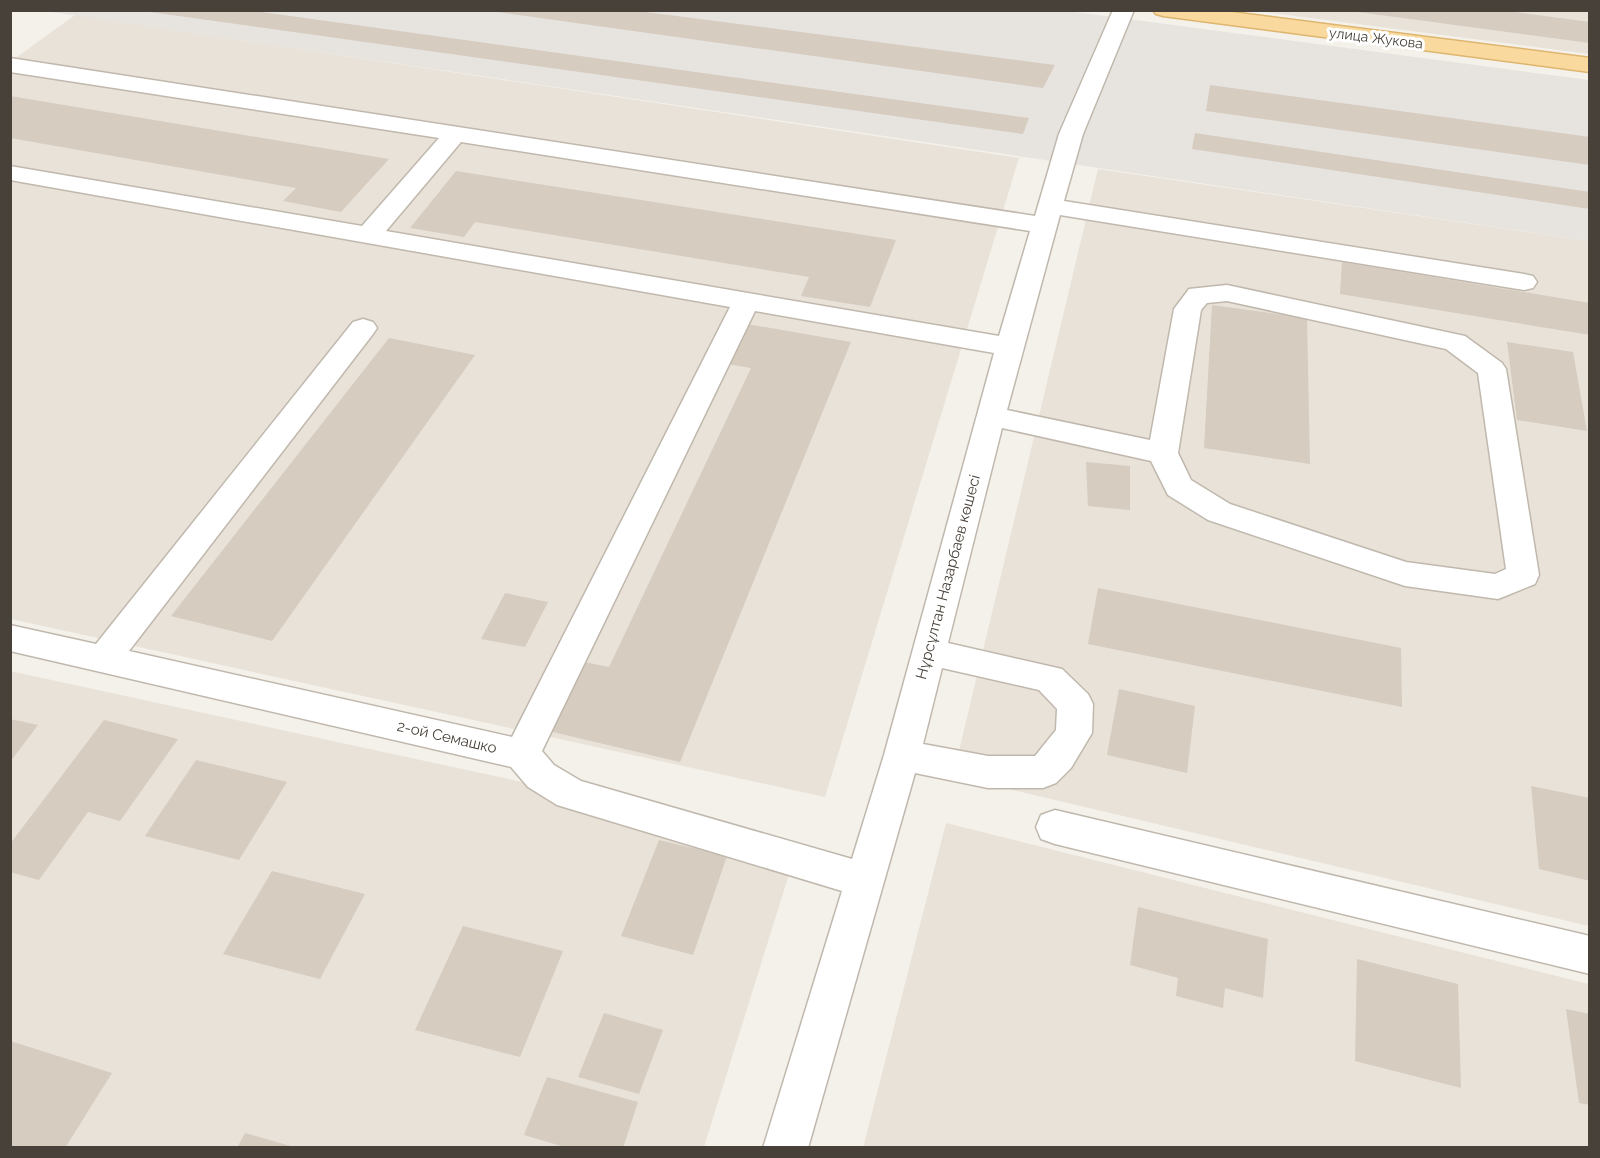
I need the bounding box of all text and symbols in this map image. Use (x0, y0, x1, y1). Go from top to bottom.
street label: улица Жукова (1328, 24, 1424, 52)
street label: Нұрсұлтан Назарбаев көшесі (912, 473, 984, 681)
street label: 2-ой Семашко (395, 717, 499, 757)

